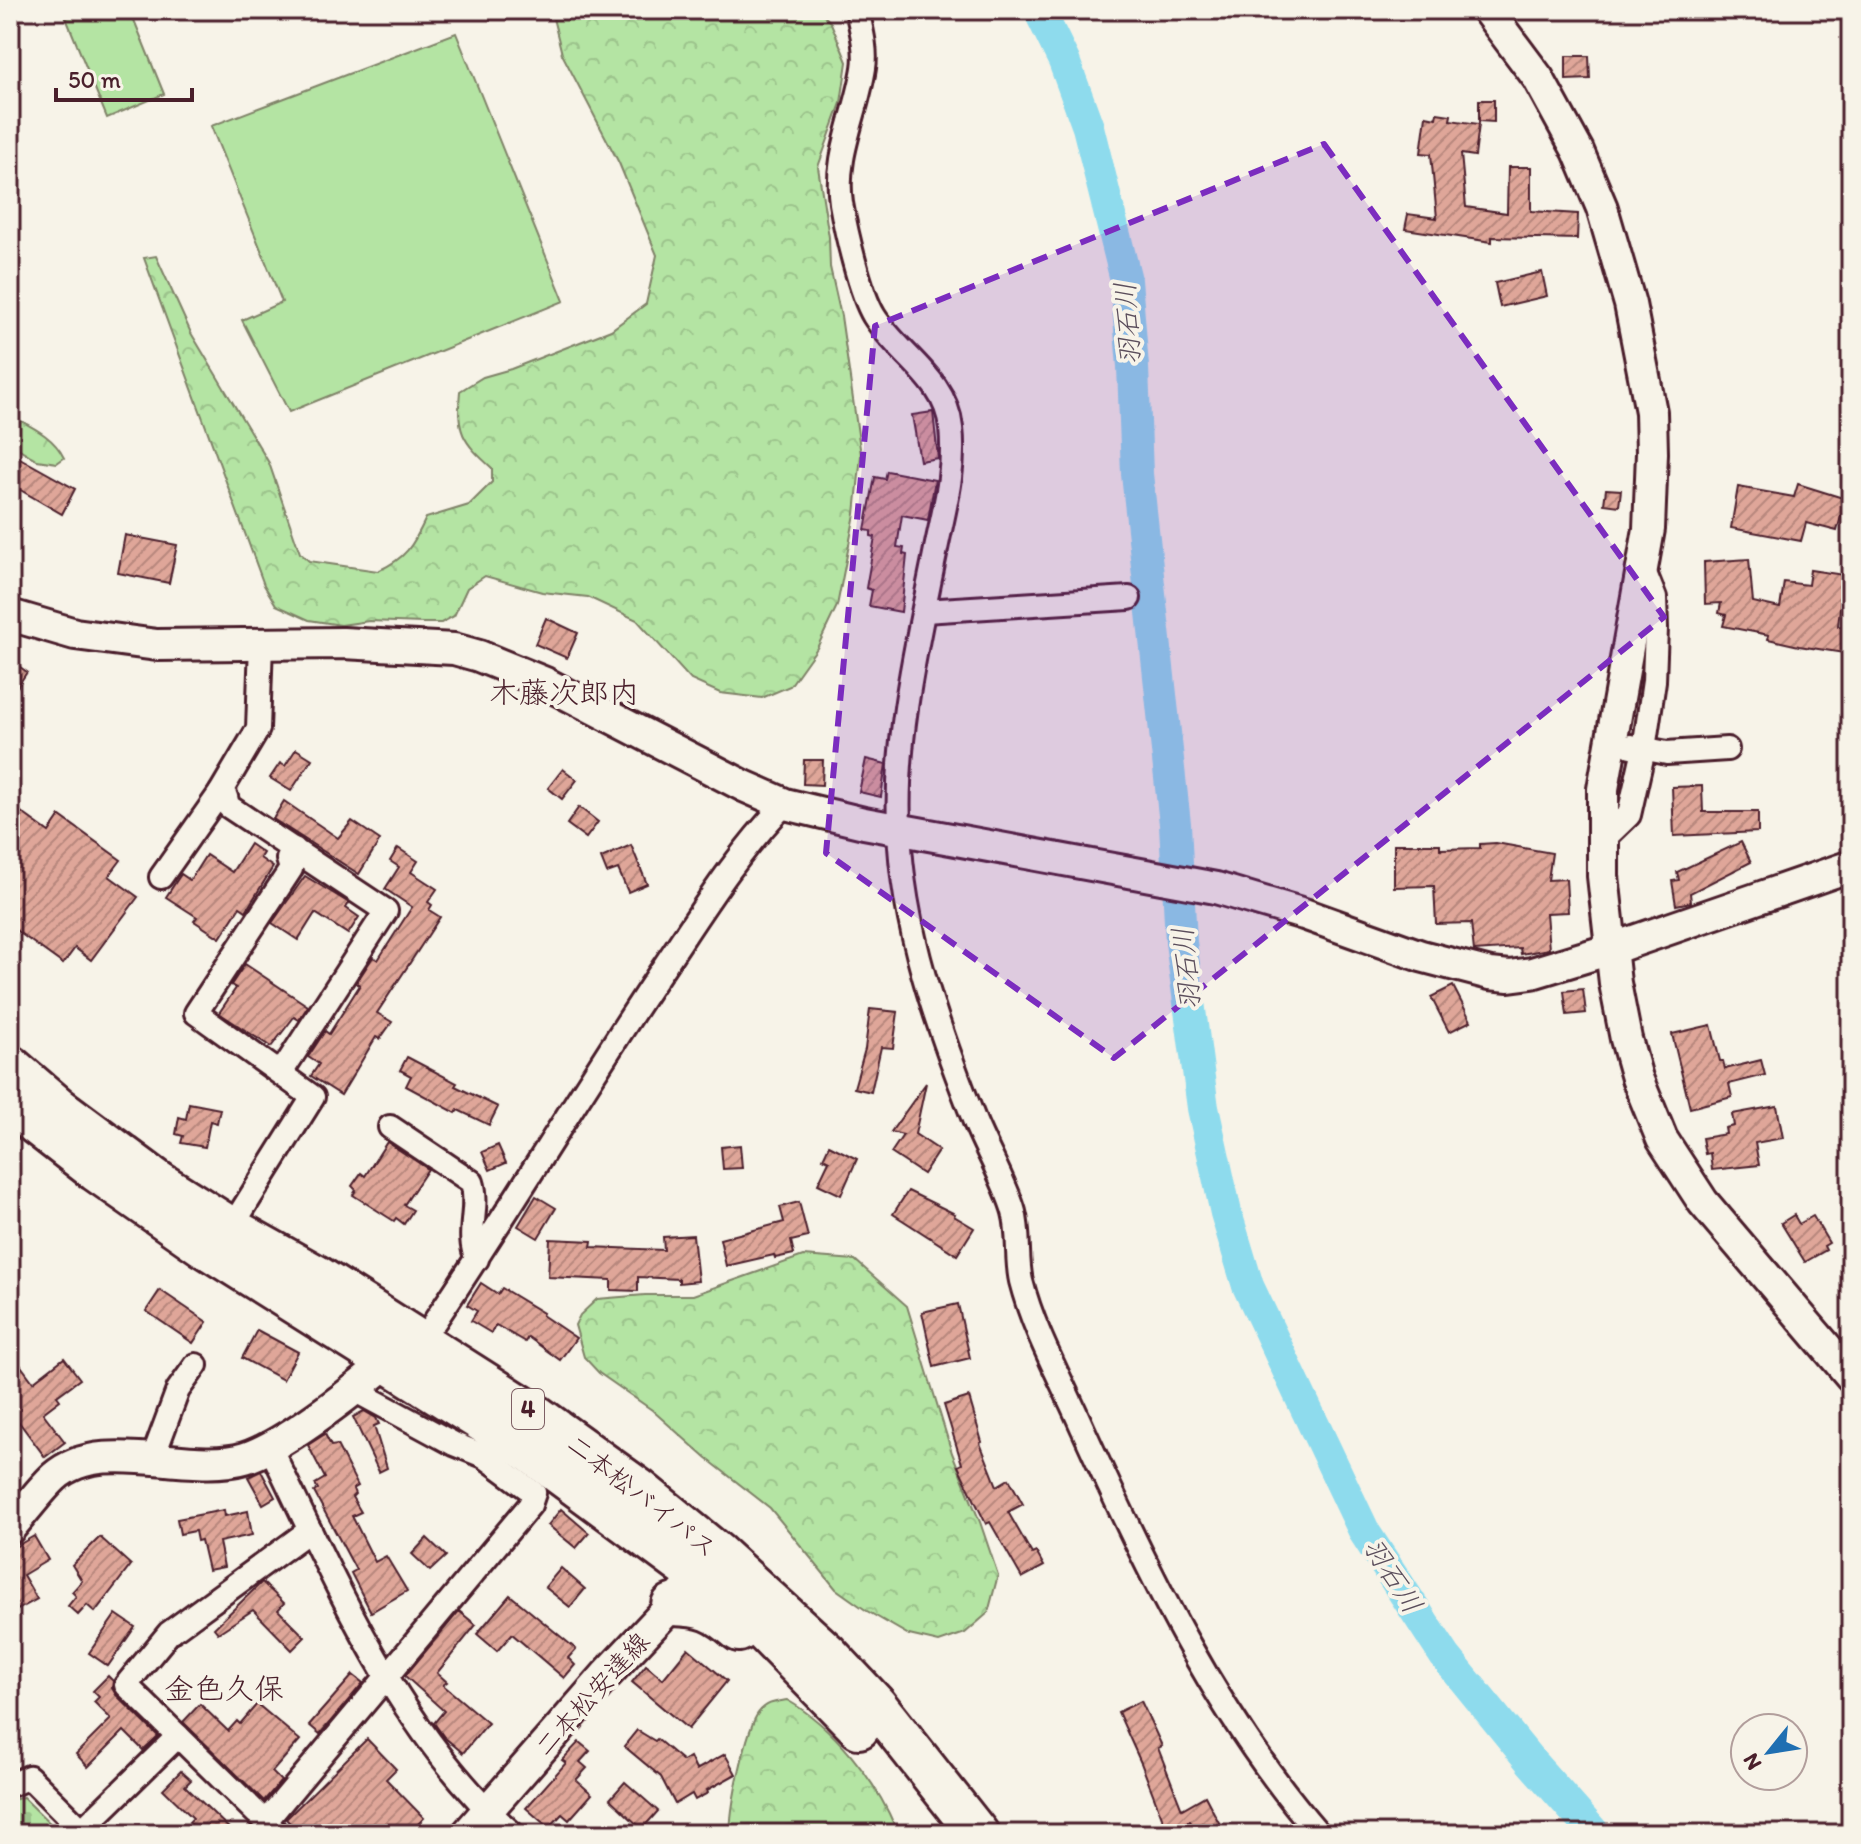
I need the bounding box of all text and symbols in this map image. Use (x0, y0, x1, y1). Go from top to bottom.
scale bar (56, 52, 192, 102)
text: 50 m (68, 65, 121, 94)
water label: 羽石川 (1107, 281, 1147, 367)
district label: 木藤次郎内 (489, 674, 639, 711)
water label: 羽石川 (1165, 925, 1207, 1013)
road number: 4 (512, 1389, 544, 1429)
street label: 二本松バイパス (561, 1428, 723, 1564)
water label: 羽石川 (1356, 1531, 1430, 1619)
street label: 二本松安達線 (528, 1625, 656, 1763)
district label: 金色久保 (164, 1670, 284, 1707)
north arrow (1729, 1712, 1809, 1792)
text: N (1737, 1749, 1768, 1775)

